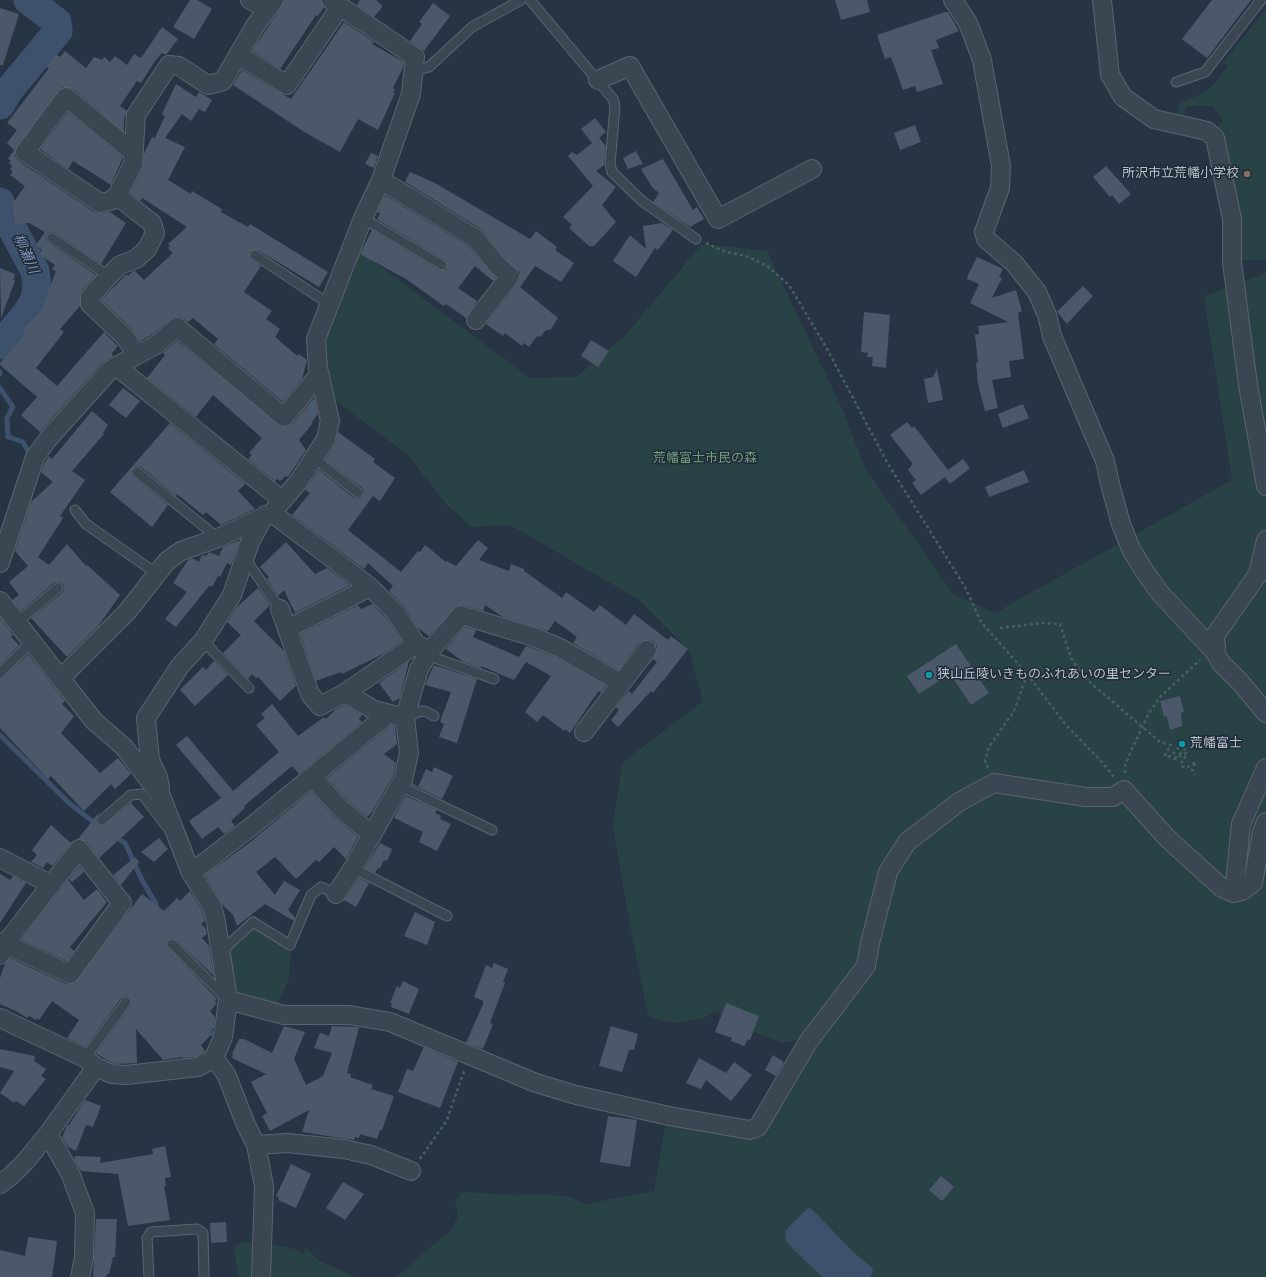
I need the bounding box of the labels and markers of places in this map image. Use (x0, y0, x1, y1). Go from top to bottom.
place label: 所沢市立荒幡小学校 (1122, 166, 1239, 182)
marker: 所沢市立荒幡小学校 (1242, 169, 1252, 179)
place label: 狭山丘陵いきものふれあいの里センター (937, 667, 1171, 683)
marker: 狭山丘陵いきものふれあいの里センター (924, 670, 934, 680)
place label: 荒幡富士 (1190, 736, 1242, 752)
marker: 荒幡富士 (1177, 739, 1187, 749)

